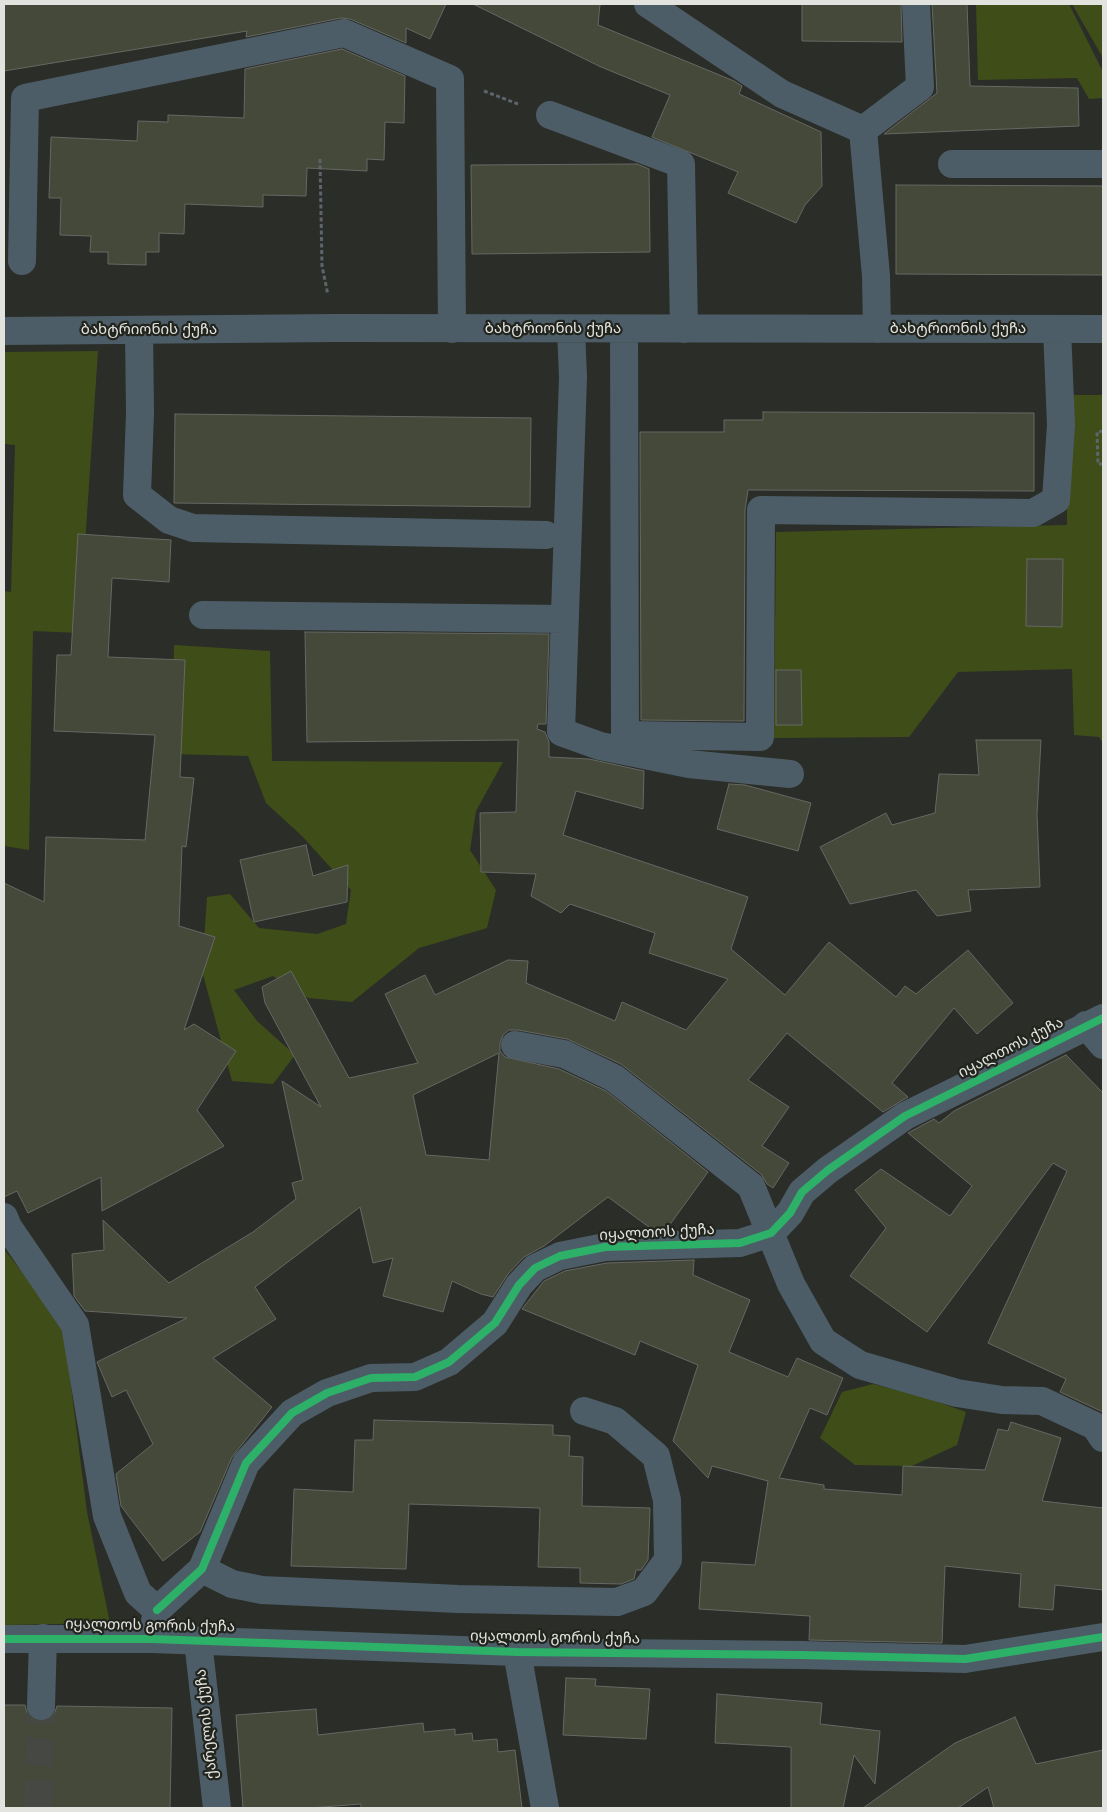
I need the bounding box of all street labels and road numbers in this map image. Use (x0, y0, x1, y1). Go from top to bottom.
street label: ბახტრიონის ქუჩა (485, 320, 621, 338)
street label: ბახტრიონის ქუჩა (890, 320, 1026, 338)
street label: ბახტრიონის ქუჩა (81, 321, 217, 339)
street label: იყალთოს ქუჩა (955, 1014, 1067, 1082)
street label: იყალთოს ქუჩა (599, 1221, 715, 1245)
street label: იყალთოს გორის ქუჩა (65, 1616, 235, 1636)
street label: იყალთოს გორის ქუჩა (470, 1628, 640, 1648)
street label: ქარელის ქუჩა (192, 1668, 222, 1780)

